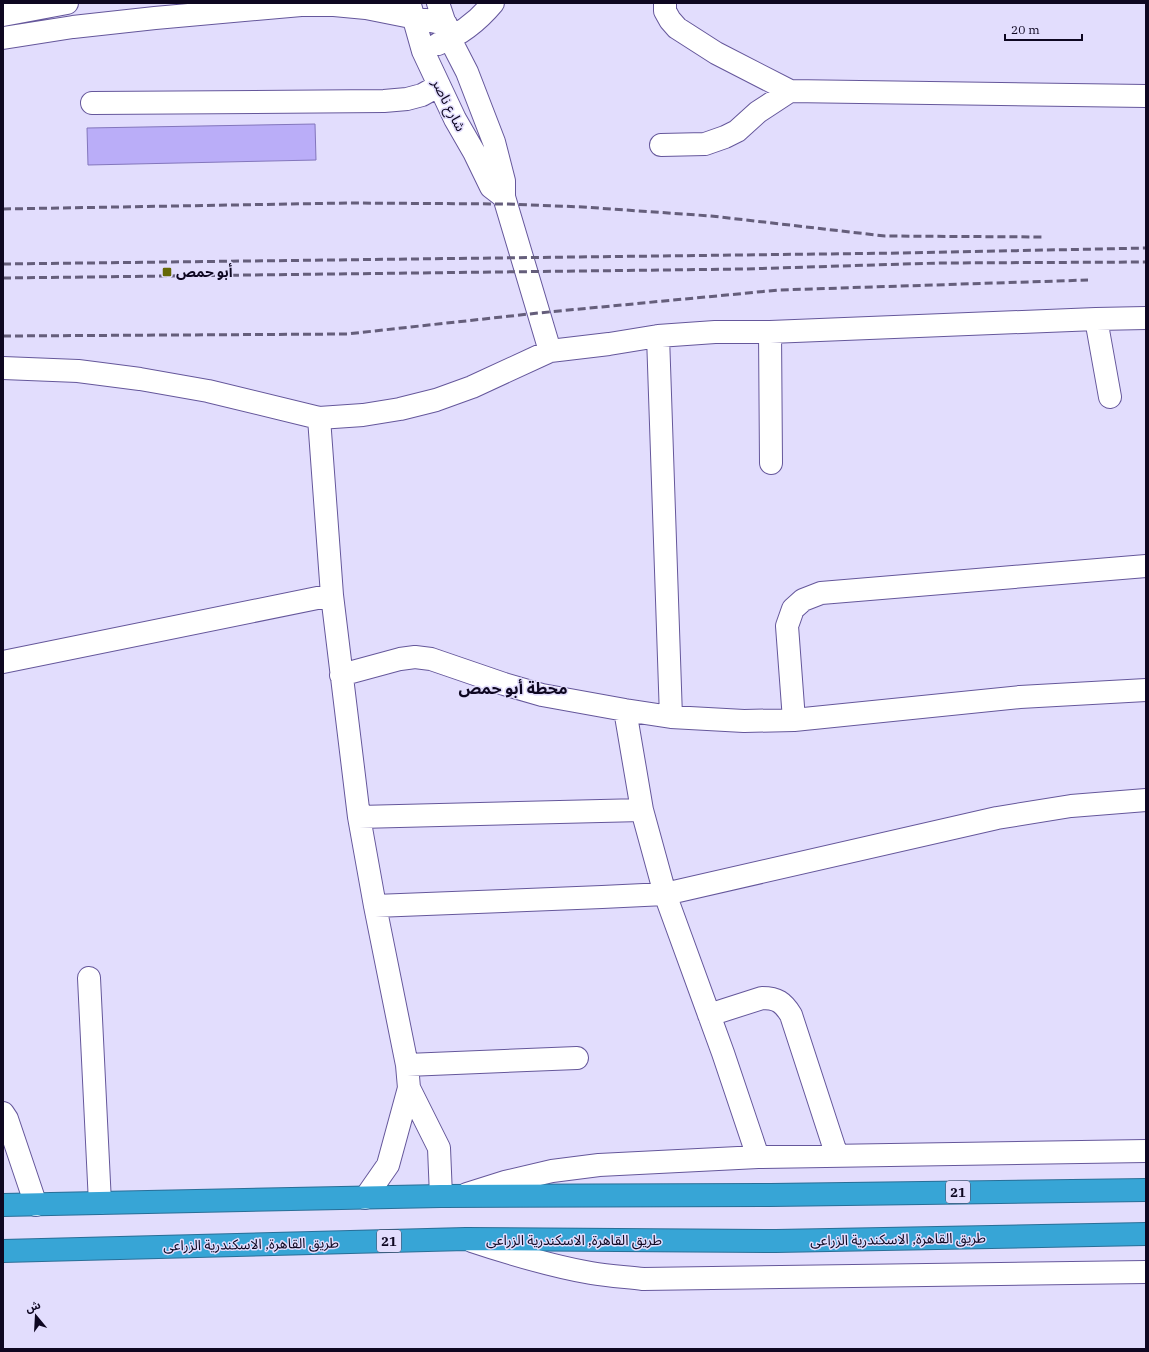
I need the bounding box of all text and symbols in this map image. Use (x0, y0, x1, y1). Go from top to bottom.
scale bar (1005, 16, 1082, 42)
text: 20 m (1011, 22, 1040, 37)
street label: شارع ناصر (426, 75, 470, 135)
place label: أبو حمص (176, 263, 233, 281)
marker: أبو حمص (161, 266, 173, 278)
district label: محطة أبو حمص (458, 678, 568, 698)
road number: 21 (946, 1181, 970, 1203)
street label: طريق القاهرة, الاسكندرية الزراعى (810, 1228, 986, 1251)
road number: 21 (377, 1230, 401, 1252)
street label: طريق القاهرة, الاسكندرية الزراعى (486, 1231, 662, 1250)
street label: طريق القاهرة, الاسكندرية الزراعى (163, 1233, 339, 1256)
north arrow (16, 1296, 56, 1336)
text: ش (24, 1298, 42, 1315)

